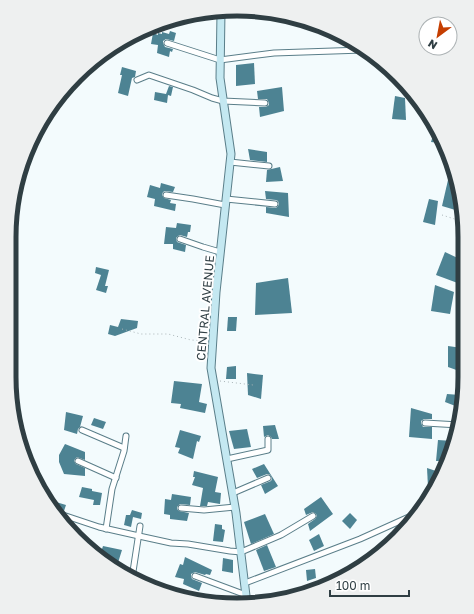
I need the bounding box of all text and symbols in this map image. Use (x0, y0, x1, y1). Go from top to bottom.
north arrow (418, 16, 458, 56)
text: N (425, 37, 439, 53)
street label: CENTRAL AVENUE (193, 255, 217, 361)
scale bar (330, 572, 409, 598)
text: 100 m (336, 578, 370, 593)

